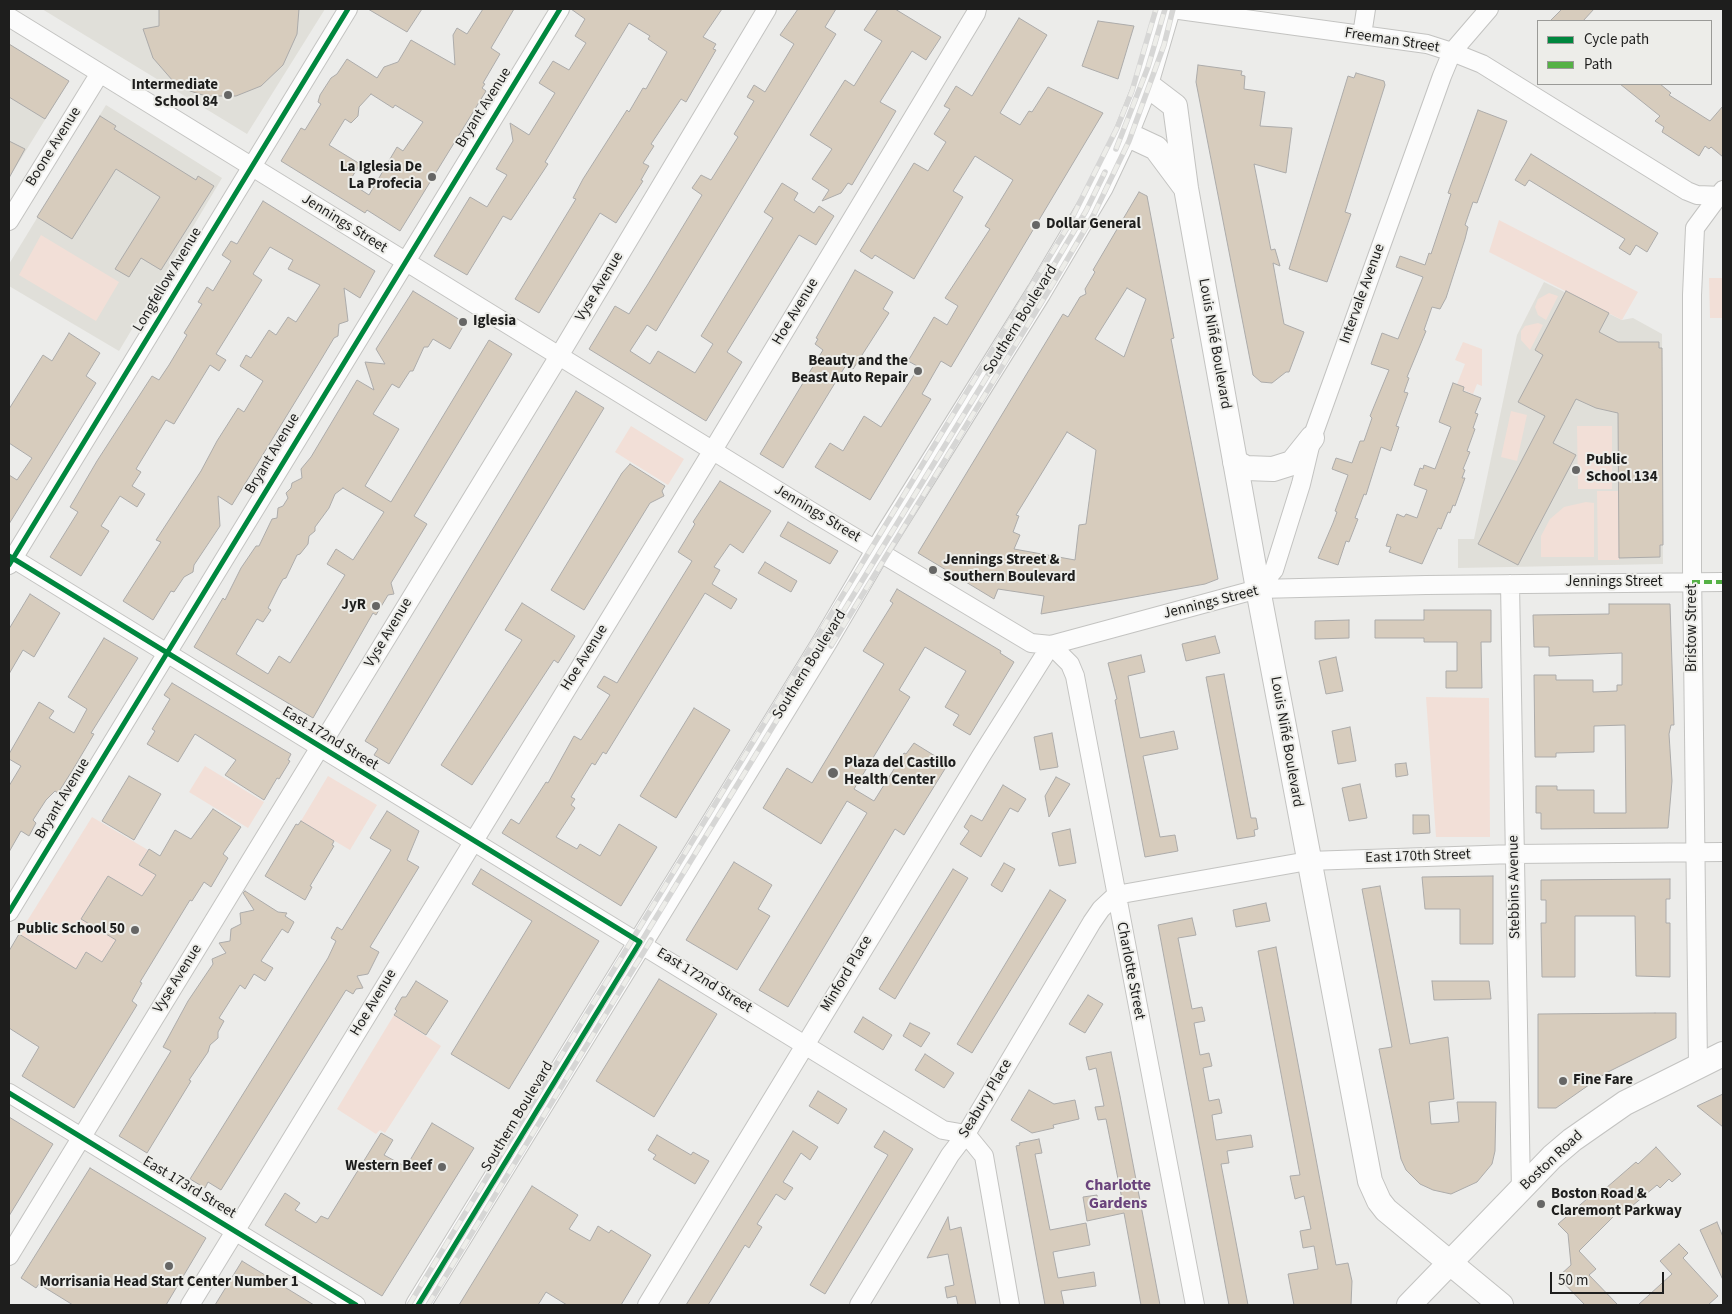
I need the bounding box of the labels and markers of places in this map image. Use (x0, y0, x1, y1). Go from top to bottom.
place label: Intermediate School 84 (131, 77, 218, 112)
marker: Intermediate School 84 (222, 89, 234, 101)
place label: La Iglesia De La Profecia (340, 159, 422, 194)
marker: La Iglesia De La Profecia (426, 171, 438, 183)
place label: Dollar General (1046, 216, 1141, 234)
marker: Dollar General (1030, 219, 1042, 231)
place label: Iglesia (473, 313, 516, 331)
marker: Iglesia (457, 316, 469, 328)
place label: Beauty and the Beast Auto Repair (791, 353, 908, 388)
marker: Beauty and the Beast Auto Repair (912, 365, 924, 377)
place label: Public School 134 (1586, 452, 1658, 487)
marker: Public School 134 (1570, 464, 1582, 476)
place label: Jennings Street & Southern Boulevard (943, 552, 1076, 587)
marker: Jennings Street & Southern Boulevard (927, 564, 939, 576)
place label: JyR (341, 597, 366, 615)
marker: JyR (370, 600, 382, 612)
place label: Plaza del Castillo Health Center (844, 755, 956, 790)
marker: Plaza del Castillo Health Center (826, 766, 840, 780)
place label: Public School 50 (17, 921, 125, 939)
marker: Public School 50 (129, 924, 141, 936)
place label: Fine Fare (1573, 1072, 1633, 1090)
marker: Fine Fare (1557, 1075, 1569, 1087)
place label: Western Beef (345, 1158, 432, 1176)
marker: Western Beef (436, 1161, 448, 1173)
place label: Boston Road & Claremont Parkway (1551, 1186, 1682, 1221)
marker: Boston Road & Claremont Parkway (1535, 1198, 1547, 1210)
marker: Morrisania Head Start Center Number 1 (163, 1260, 175, 1272)
place label: Morrisania Head Start Center Number 1 (39, 1274, 299, 1292)

